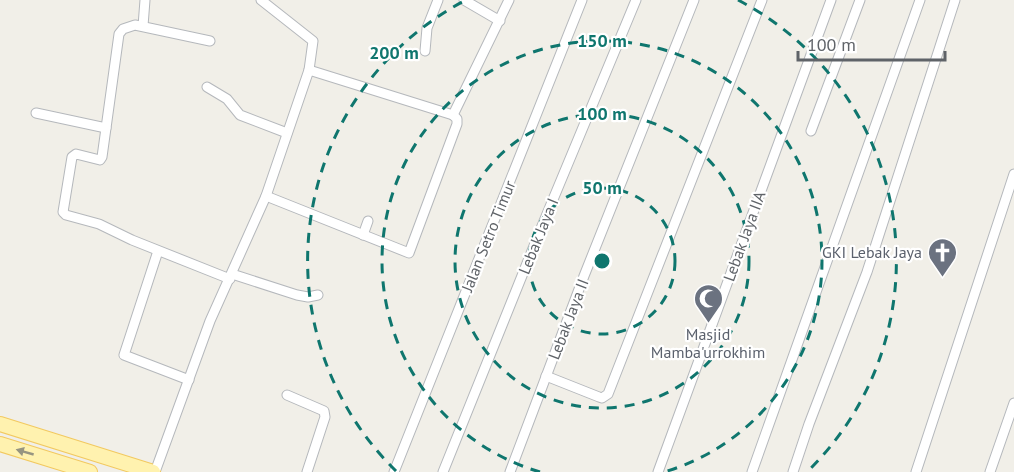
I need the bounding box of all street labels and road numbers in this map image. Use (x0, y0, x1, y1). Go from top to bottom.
street label: Jalan Setro Timur (456, 177, 520, 296)
street label: Lebak Jaya IIA (718, 188, 770, 284)
street label: Lebak Jaya I (514, 195, 562, 277)
street label: Lebak Jaya II (543, 276, 593, 362)

